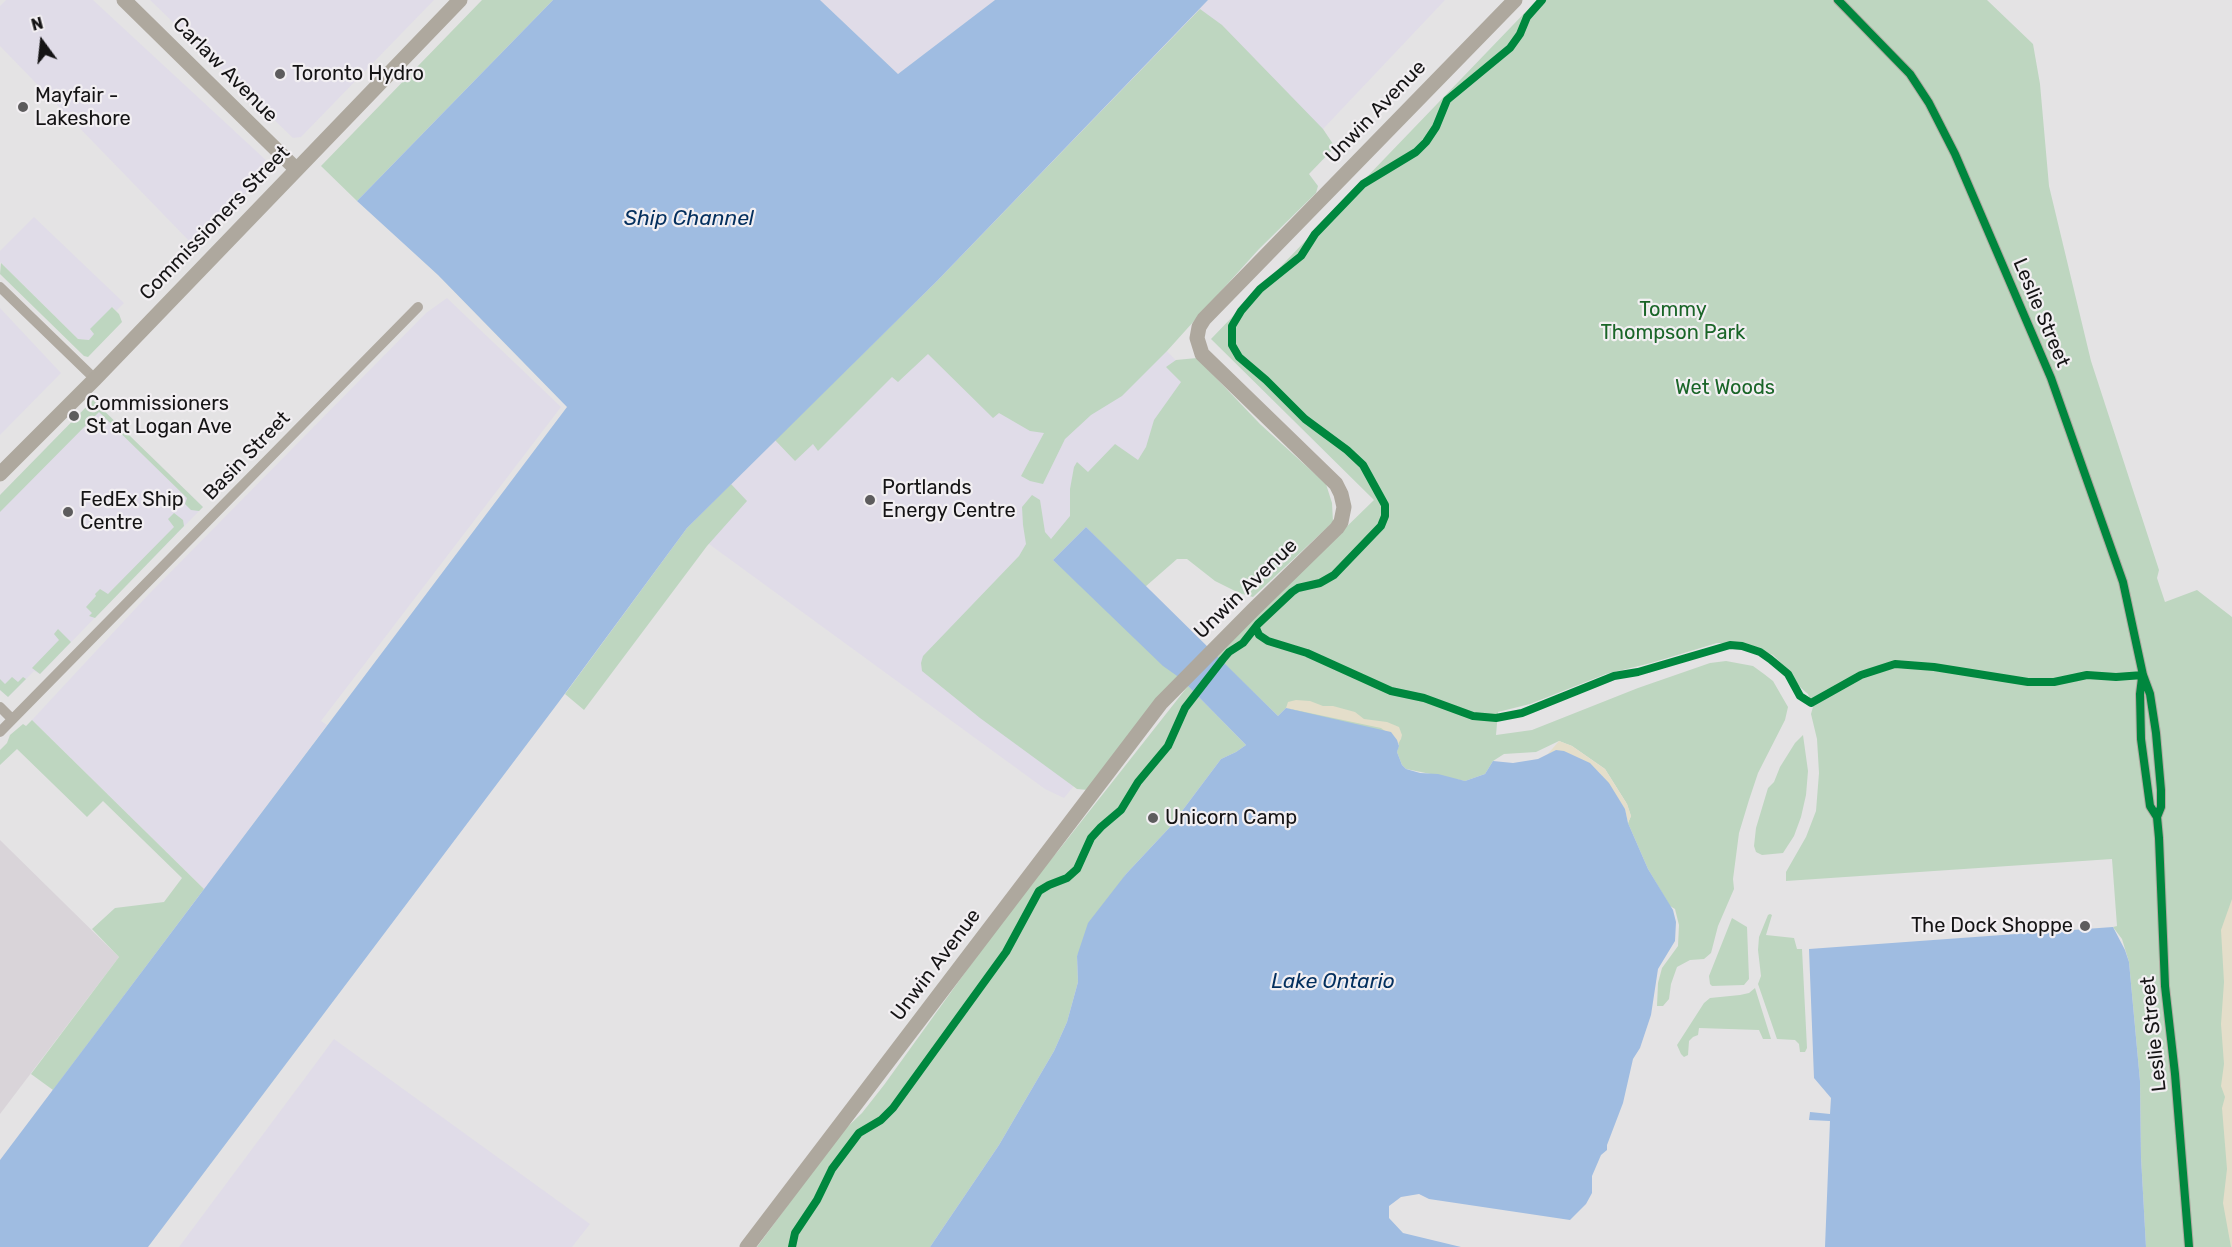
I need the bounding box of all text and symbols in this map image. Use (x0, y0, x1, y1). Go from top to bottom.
north arrow (12, 12, 72, 72)
street label: Carlaw Avenue (167, 12, 283, 128)
text: N (29, 13, 45, 35)
street label: Unwin Avenue (1321, 55, 1431, 169)
place label: Toronto Hydro (292, 62, 424, 86)
marker: Toronto Hydro (273, 67, 287, 81)
place label: Mayfair - Lakeshore (35, 84, 131, 131)
marker: Mayfair - Lakeshore (16, 100, 30, 114)
street label: Commissioners Street (135, 141, 295, 305)
water label: Ship Channel (624, 206, 754, 232)
street label: Leslie Street (2007, 255, 2075, 371)
park label: Tommy Thompson Park (1601, 298, 1745, 345)
park label: Wet Woods (1675, 376, 1775, 400)
place label: Commissioners St at Logan Ave (86, 392, 232, 439)
street label: Basin Street (199, 407, 295, 505)
marker: Commissioners St at Logan Ave (67, 409, 81, 423)
place label: Portlands Energy Centre (882, 476, 1016, 523)
place label: FedEx Ship Centre (80, 488, 184, 535)
marker: Portlands Energy Centre (863, 493, 877, 507)
marker: FedEx Ship Centre (61, 505, 75, 519)
street label: Unwin Avenue (1189, 534, 1303, 644)
place label: Unicorn Camp (1165, 806, 1297, 830)
marker: Unicorn Camp (1146, 811, 1160, 825)
street label: Unwin Avenue (886, 904, 986, 1026)
place label: The Dock Shoppe (1911, 914, 2073, 938)
marker: The Dock Shoppe (2078, 919, 2092, 933)
water label: Lake Ontario (1271, 969, 1395, 995)
street label: Leslie Street (2136, 975, 2172, 1093)

